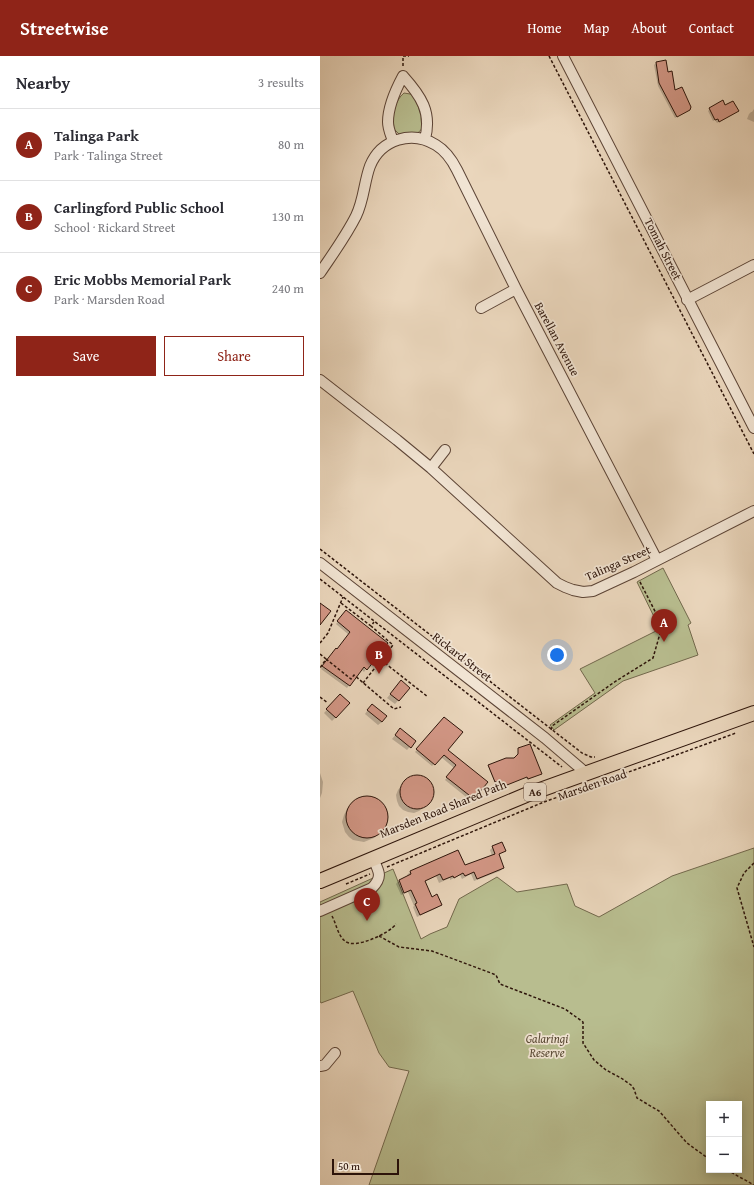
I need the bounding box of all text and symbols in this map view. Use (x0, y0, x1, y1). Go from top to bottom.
text: Streetwise (20, 14, 109, 42)
text: Home (527, 18, 562, 38)
text: Map (584, 18, 609, 38)
text: About (631, 18, 667, 38)
text: Contact (689, 18, 734, 38)
text: Nearby (16, 70, 70, 95)
text: 3 results (258, 73, 304, 92)
text: Talinga Park (54, 125, 139, 146)
text: A (25, 135, 33, 154)
text: 80 m (278, 135, 304, 154)
text: Park · Talinga Street (54, 146, 163, 165)
text: Carlingford Public School (54, 197, 224, 218)
text: B (25, 207, 33, 226)
text: 130 m (272, 207, 304, 226)
street label: Tomah Street (641, 215, 687, 283)
text: School · Rickard Street (54, 218, 175, 237)
text: Eric Mobbs Memorial Park (54, 269, 231, 290)
text: C (25, 279, 33, 298)
text: 240 m (272, 279, 304, 298)
text: Park · Marsden Road (54, 290, 165, 309)
street label: Barellan Avenue (531, 299, 584, 379)
button: Save (16, 336, 156, 376)
button: Share (164, 336, 304, 376)
street label: Talinga Street (582, 540, 654, 585)
pin: A (651, 609, 677, 642)
street label: Rickard Street (429, 628, 496, 686)
pin: B (366, 641, 392, 674)
your location (547, 645, 567, 665)
street label: Marsden Road (555, 765, 629, 804)
street label: Marsden Road Shared Path (377, 775, 509, 842)
road number: A6 (524, 783, 546, 801)
pin: C (354, 888, 380, 921)
park label: Galaringi Reserve (526, 1030, 568, 1061)
map controls (706, 1101, 742, 1173)
button: + (706, 1101, 742, 1137)
button: − (706, 1137, 742, 1173)
scale bar (332, 1157, 399, 1176)
text: 50 m (338, 1158, 360, 1174)

